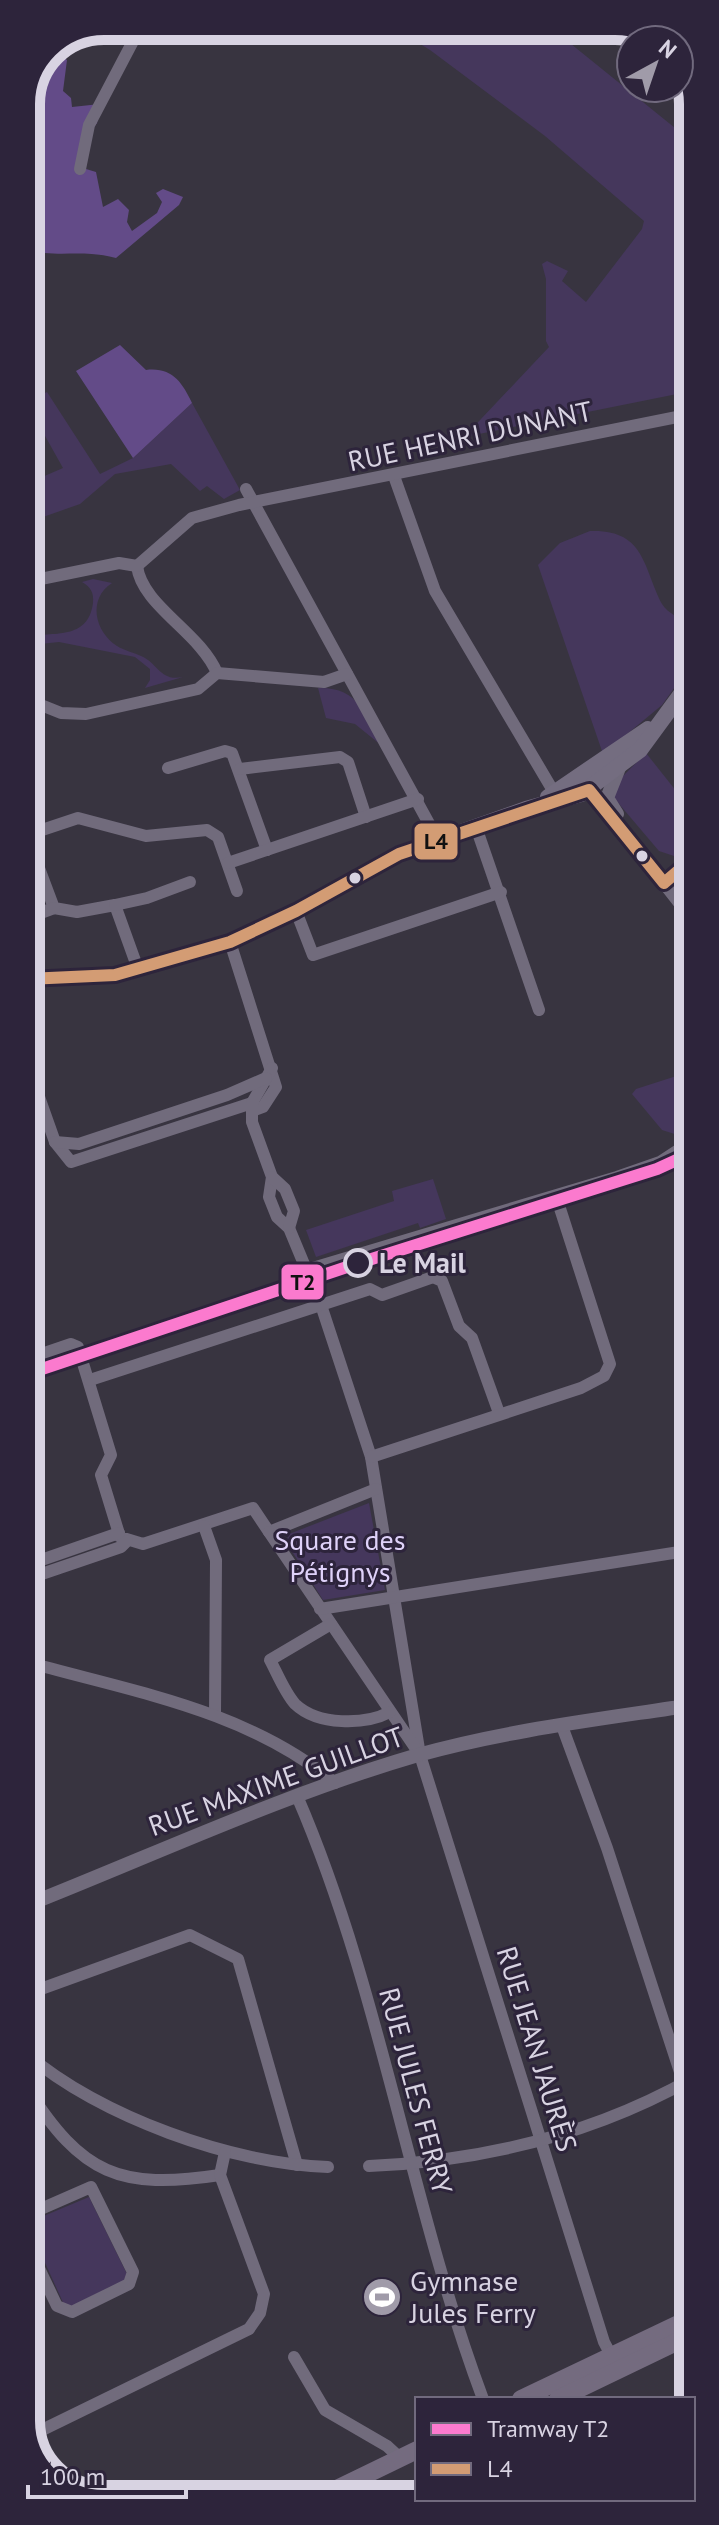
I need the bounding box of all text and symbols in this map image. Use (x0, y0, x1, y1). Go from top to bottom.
north arrow (615, 24, 695, 104)
text: N (653, 33, 682, 64)
street label: RUE HENRI DUNANT (344, 391, 596, 479)
line badge: L4 (413, 822, 459, 861)
text: L4 (424, 827, 448, 855)
unlabelled marker (634, 848, 650, 864)
unlabelled marker (347, 870, 363, 886)
place label: Le Mail (379, 1244, 467, 1281)
marker: Le Mail (344, 1249, 372, 1277)
line badge: T2 (280, 1263, 325, 1301)
text: T2 (291, 1268, 315, 1296)
park label: Square des Pétignys (274, 1521, 406, 1590)
street label: RUE MAXIME GUILLOT (143, 1717, 409, 1844)
street label: RUE JEAN JAURÈS (489, 1942, 586, 2156)
street label: RUE JULES FERRY (371, 1984, 462, 2199)
place label: Gymnase Jules Ferry (409, 2262, 536, 2331)
sports icon: Gymnase Jules Ferry (361, 2276, 403, 2318)
legend (415, 2397, 695, 2501)
text: Tramway T2 (487, 2413, 609, 2444)
scale bar (28, 2449, 186, 2499)
text: L4 (487, 2453, 513, 2484)
text: 100 m (40, 2461, 105, 2492)

